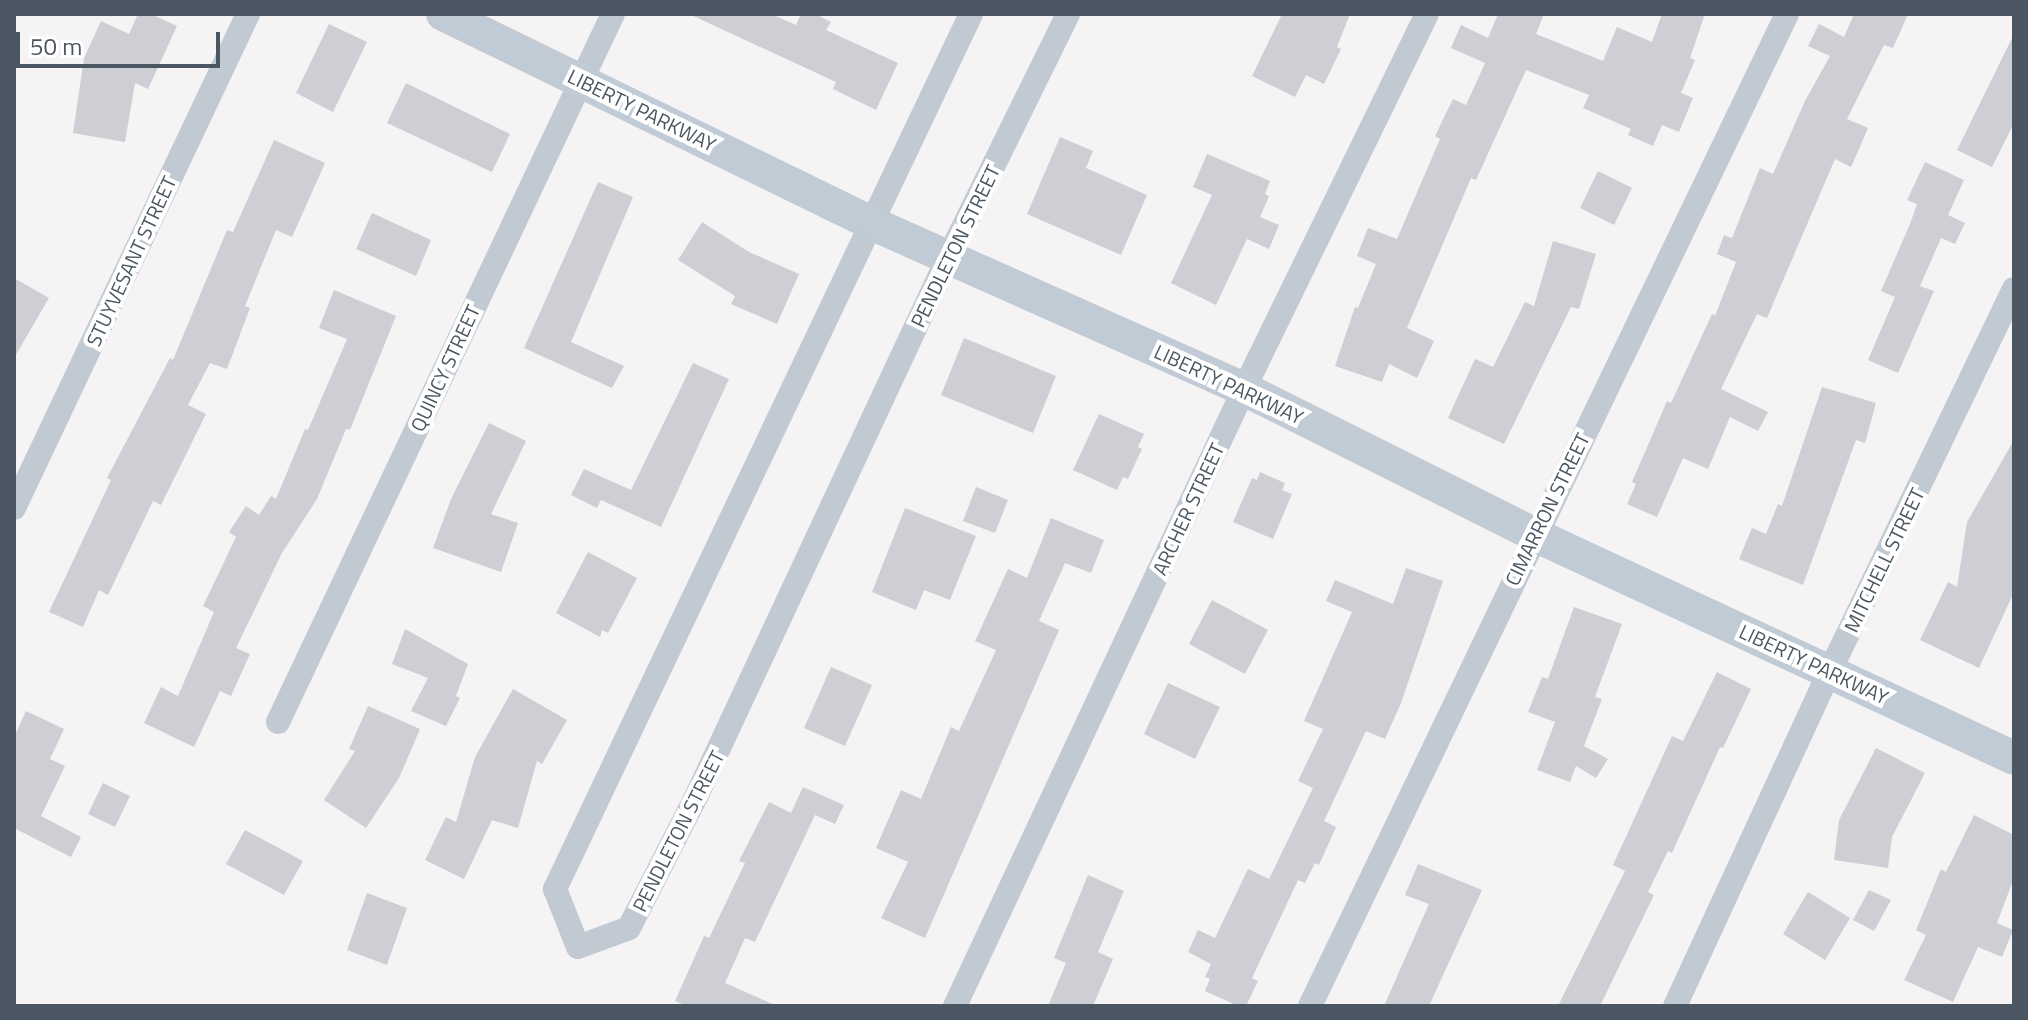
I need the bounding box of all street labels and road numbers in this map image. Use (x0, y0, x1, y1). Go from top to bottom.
street label: LIBERTY PARKWAY (564, 64, 720, 156)
street label: PENDLETON STREET (905, 161, 1005, 331)
street label: STUYVESANT STREET (81, 172, 181, 350)
street label: QUINCY STREET (405, 301, 485, 435)
street label: LIBERTY PARKWAY (1151, 339, 1307, 429)
street label: CIMARRON STREET (1500, 429, 1594, 589)
street label: ARCHER STREET (1147, 439, 1229, 579)
street label: MITCHELL STREET (1839, 484, 1929, 636)
street label: LIBERTY PARKWAY (1736, 619, 1892, 709)
street label: PENDLETON STREET (627, 746, 729, 916)

